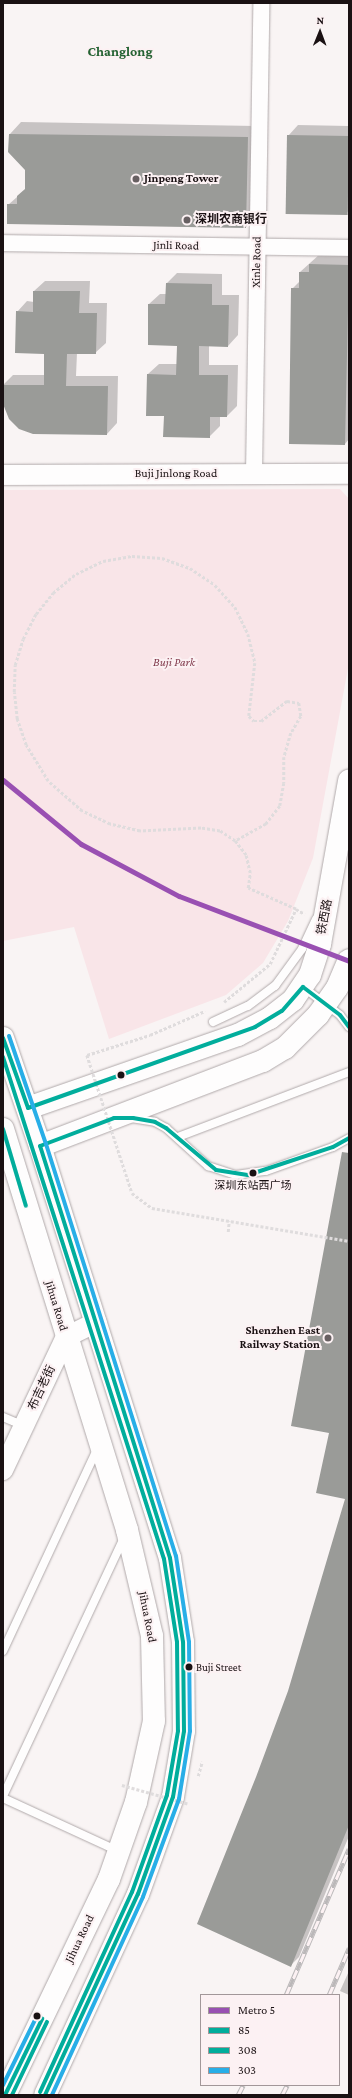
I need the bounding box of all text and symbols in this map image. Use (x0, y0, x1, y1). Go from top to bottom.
north arrow (300, 12, 340, 52)
text: N (316, 14, 324, 26)
district label: Changlong (88, 43, 152, 59)
place label: Jinpeng Tower (144, 172, 218, 186)
marker: Jinpeng Tower (131, 174, 141, 184)
place label: 深圳农商银行 (195, 213, 267, 227)
marker: 深圳农商银行 (182, 215, 192, 225)
street label: Xinle Road (249, 236, 265, 288)
street label: Jinli Road (153, 238, 199, 254)
street label: Buji Jinlong Road (135, 467, 217, 481)
park label: Buji Park (153, 656, 195, 670)
street label: 铁西路 (314, 898, 336, 936)
unlabelled marker (116, 1070, 126, 1080)
marker: 深圳东站西广场 (248, 1168, 258, 1178)
place label: 深圳东站西广场 (215, 1178, 291, 1192)
street label: Jihua Road (42, 1279, 70, 1333)
place label: Shenzhen East Railway Station (240, 1324, 320, 1352)
marker: Shenzhen East Railway Station (323, 1333, 333, 1343)
street label: 布吉老街 (25, 1363, 59, 1413)
street label: Jihua Road (135, 1590, 159, 1644)
place label: Buji Street (196, 1660, 241, 1674)
marker: Buji Street (184, 1662, 194, 1672)
street label: Jihua Road (62, 1913, 98, 1965)
legend (200, 1994, 340, 2086)
text: Metro 5 (238, 2003, 275, 2017)
unlabelled marker (32, 2011, 42, 2021)
text: 85 (238, 2023, 250, 2037)
text: 308 (238, 2043, 257, 2057)
text: 303 (238, 2063, 256, 2077)

